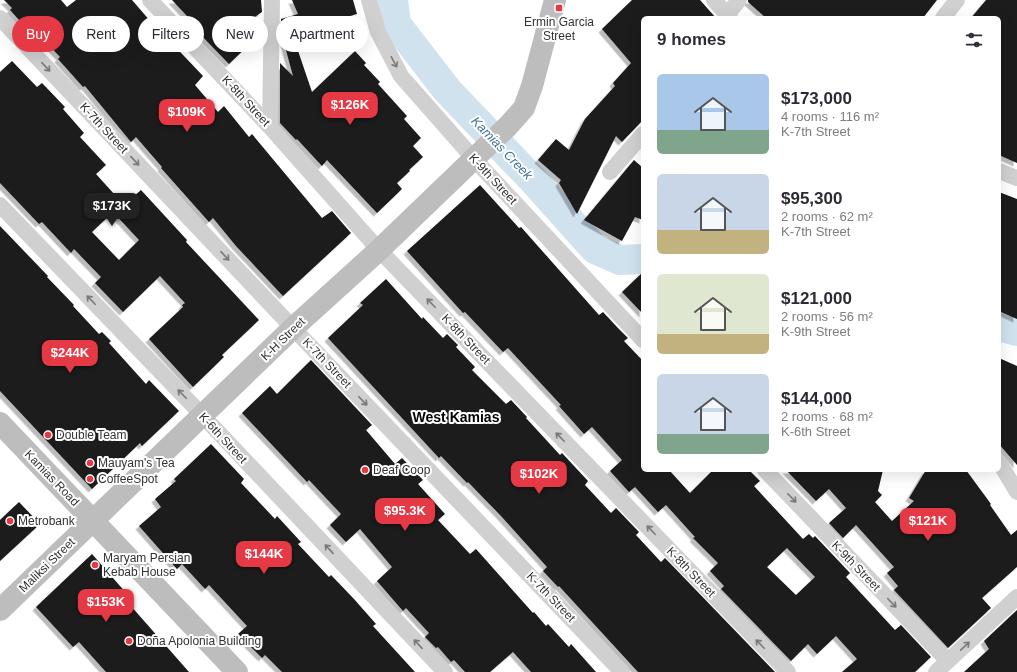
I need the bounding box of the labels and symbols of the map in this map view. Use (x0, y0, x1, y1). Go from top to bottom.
marker: Ermin Garcia Street (554, 3, 564, 13)
place label: Ermin Garcia Street (524, 15, 594, 43)
one-way arrow (390, 56, 398, 68)
one-way arrow (41, 62, 51, 72)
street label: K-8th Street (219, 73, 273, 130)
pin: $126K (322, 92, 378, 126)
pin: $109K (159, 99, 215, 133)
street label: K-7th Street (77, 100, 131, 157)
water label: Kamias Creek (468, 113, 537, 184)
street label: K-9th Street (466, 151, 520, 208)
one-way arrow (131, 156, 140, 167)
pin: $173K (84, 193, 140, 227)
one-way arrow (220, 251, 230, 261)
one-way arrow (87, 295, 96, 305)
one-way arrow (426, 298, 436, 308)
street label: K-8th Street (439, 311, 494, 367)
street label: K-H Street (258, 314, 308, 363)
street label: K-7th Street (300, 335, 355, 391)
pin: $244K (42, 340, 98, 374)
one-way arrow (177, 389, 186, 399)
one-way arrow (358, 396, 367, 406)
district label: West Kamias (413, 409, 500, 425)
street label: K-6th Street (196, 410, 250, 467)
place label: Double Team (56, 428, 127, 442)
marker: Double Team (43, 430, 53, 440)
one-way arrow (555, 432, 565, 442)
street label: Kamias Road (22, 447, 82, 509)
place label: Mauyam's Tea (98, 456, 175, 470)
marker: Mauyam's Tea (85, 458, 95, 468)
pin: $102K (511, 461, 567, 495)
place label: Deaf Coop (373, 463, 431, 477)
marker: Deaf Coop (360, 465, 370, 475)
place label: CoffeeSpot (98, 472, 158, 486)
marker: CoffeeSpot (85, 474, 95, 484)
one-way arrow (787, 493, 797, 503)
pin: $95.3K (372, 498, 438, 532)
pin: $121K (900, 508, 956, 542)
place label: Metrobank (18, 514, 76, 528)
marker: Metrobank (5, 516, 15, 526)
one-way arrow (646, 525, 656, 535)
street label: Maliksi Street (16, 534, 78, 595)
street label: K-9th Street (829, 538, 884, 594)
pin: $144K (236, 541, 292, 575)
one-way arrow (324, 544, 333, 554)
street label: K-8th Street (664, 544, 719, 600)
place label: Maryam Persian Kebab House (103, 551, 190, 579)
marker: Maryam Persian Kebab House (90, 560, 100, 570)
street label: K-7th Street (524, 569, 579, 625)
pin: $153K (78, 589, 134, 623)
one-way arrow (887, 597, 896, 608)
place label: Doña Apolonia Building (137, 634, 261, 648)
marker: Doña Apolonia Building (124, 636, 134, 646)
one-way arrow (413, 639, 423, 649)
one-way arrow (756, 639, 765, 649)
one-way arrow (960, 641, 970, 650)

